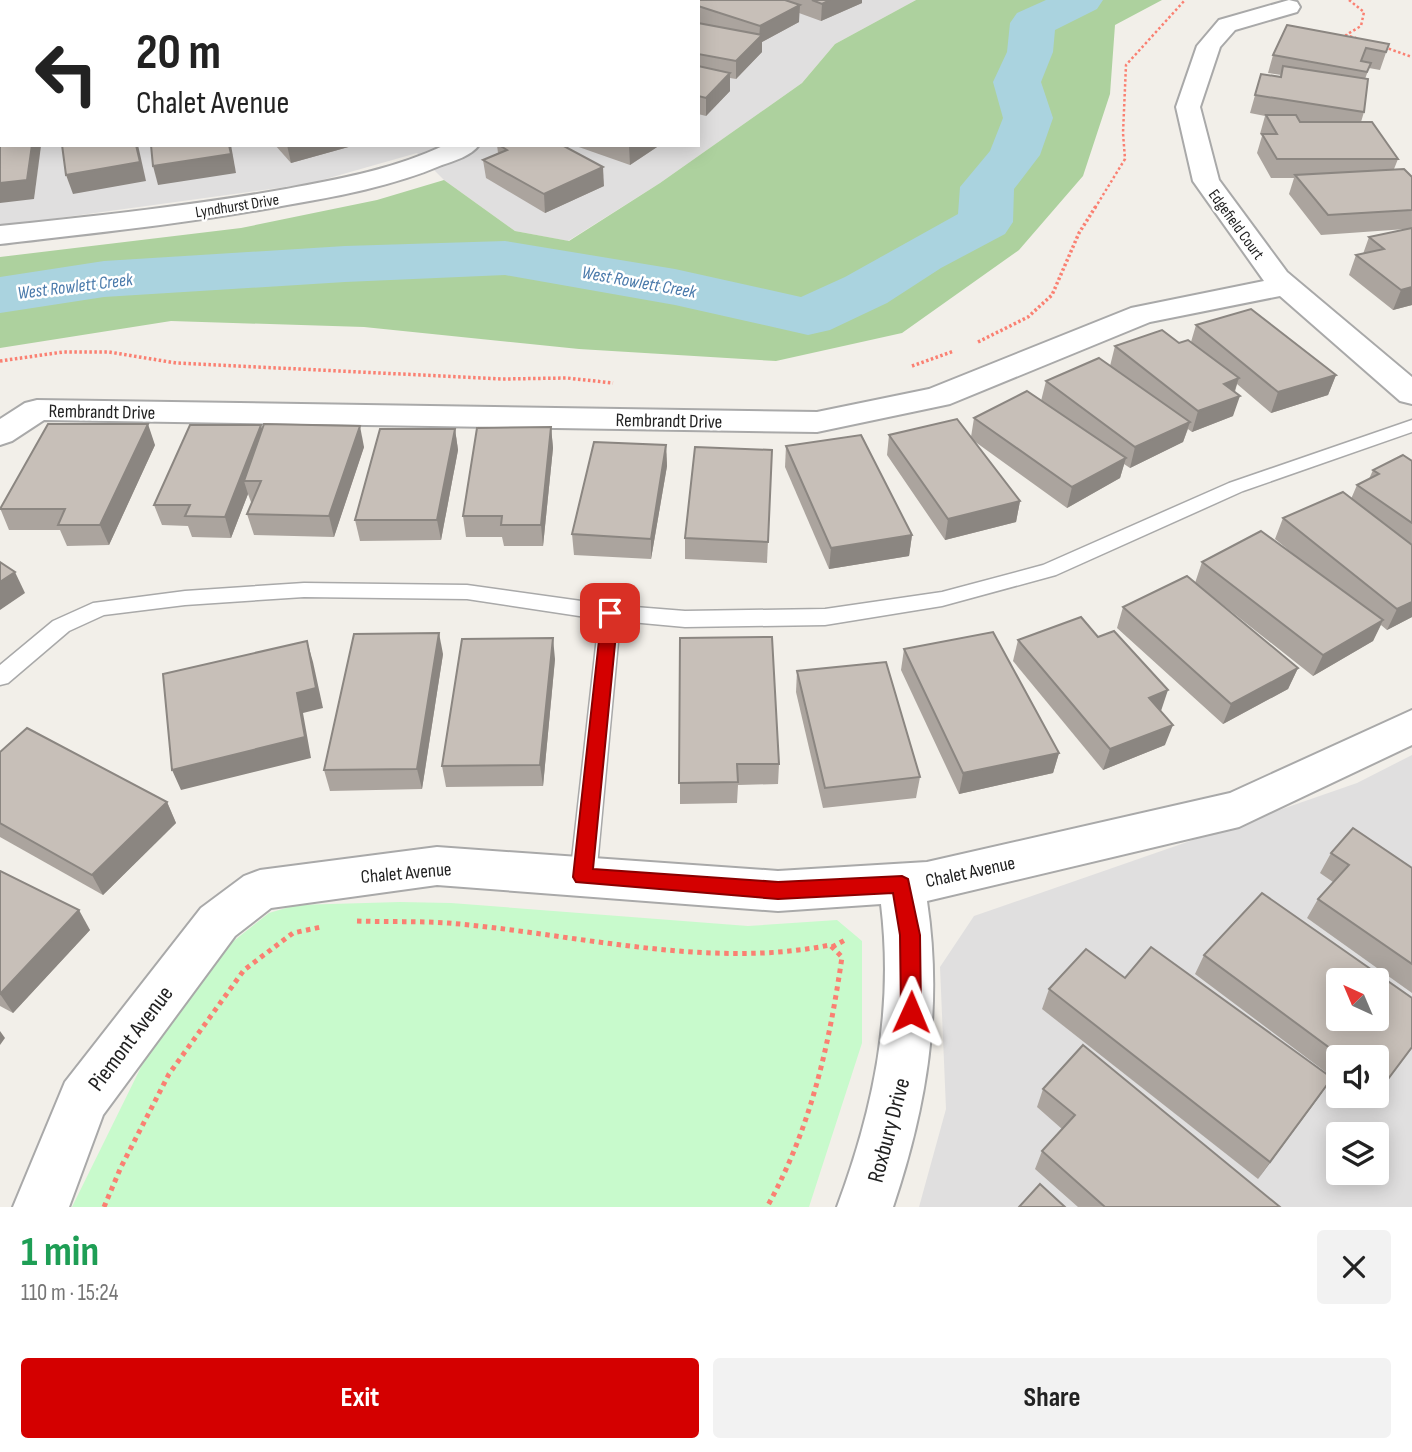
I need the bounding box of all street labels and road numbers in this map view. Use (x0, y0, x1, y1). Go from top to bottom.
street label: Edgefield Court (1204, 186, 1268, 264)
street label: Lyndhurst Drive (194, 191, 280, 222)
street label: Rembrandt Drive (48, 400, 156, 425)
street label: Rembrandt Drive (615, 409, 723, 434)
street label: Chalet Avenue (923, 852, 1017, 893)
street label: Chalet Avenue (360, 858, 452, 889)
street label: Piemont Avenue (82, 980, 179, 1097)
street label: Roxbury Drive (862, 1075, 916, 1186)

